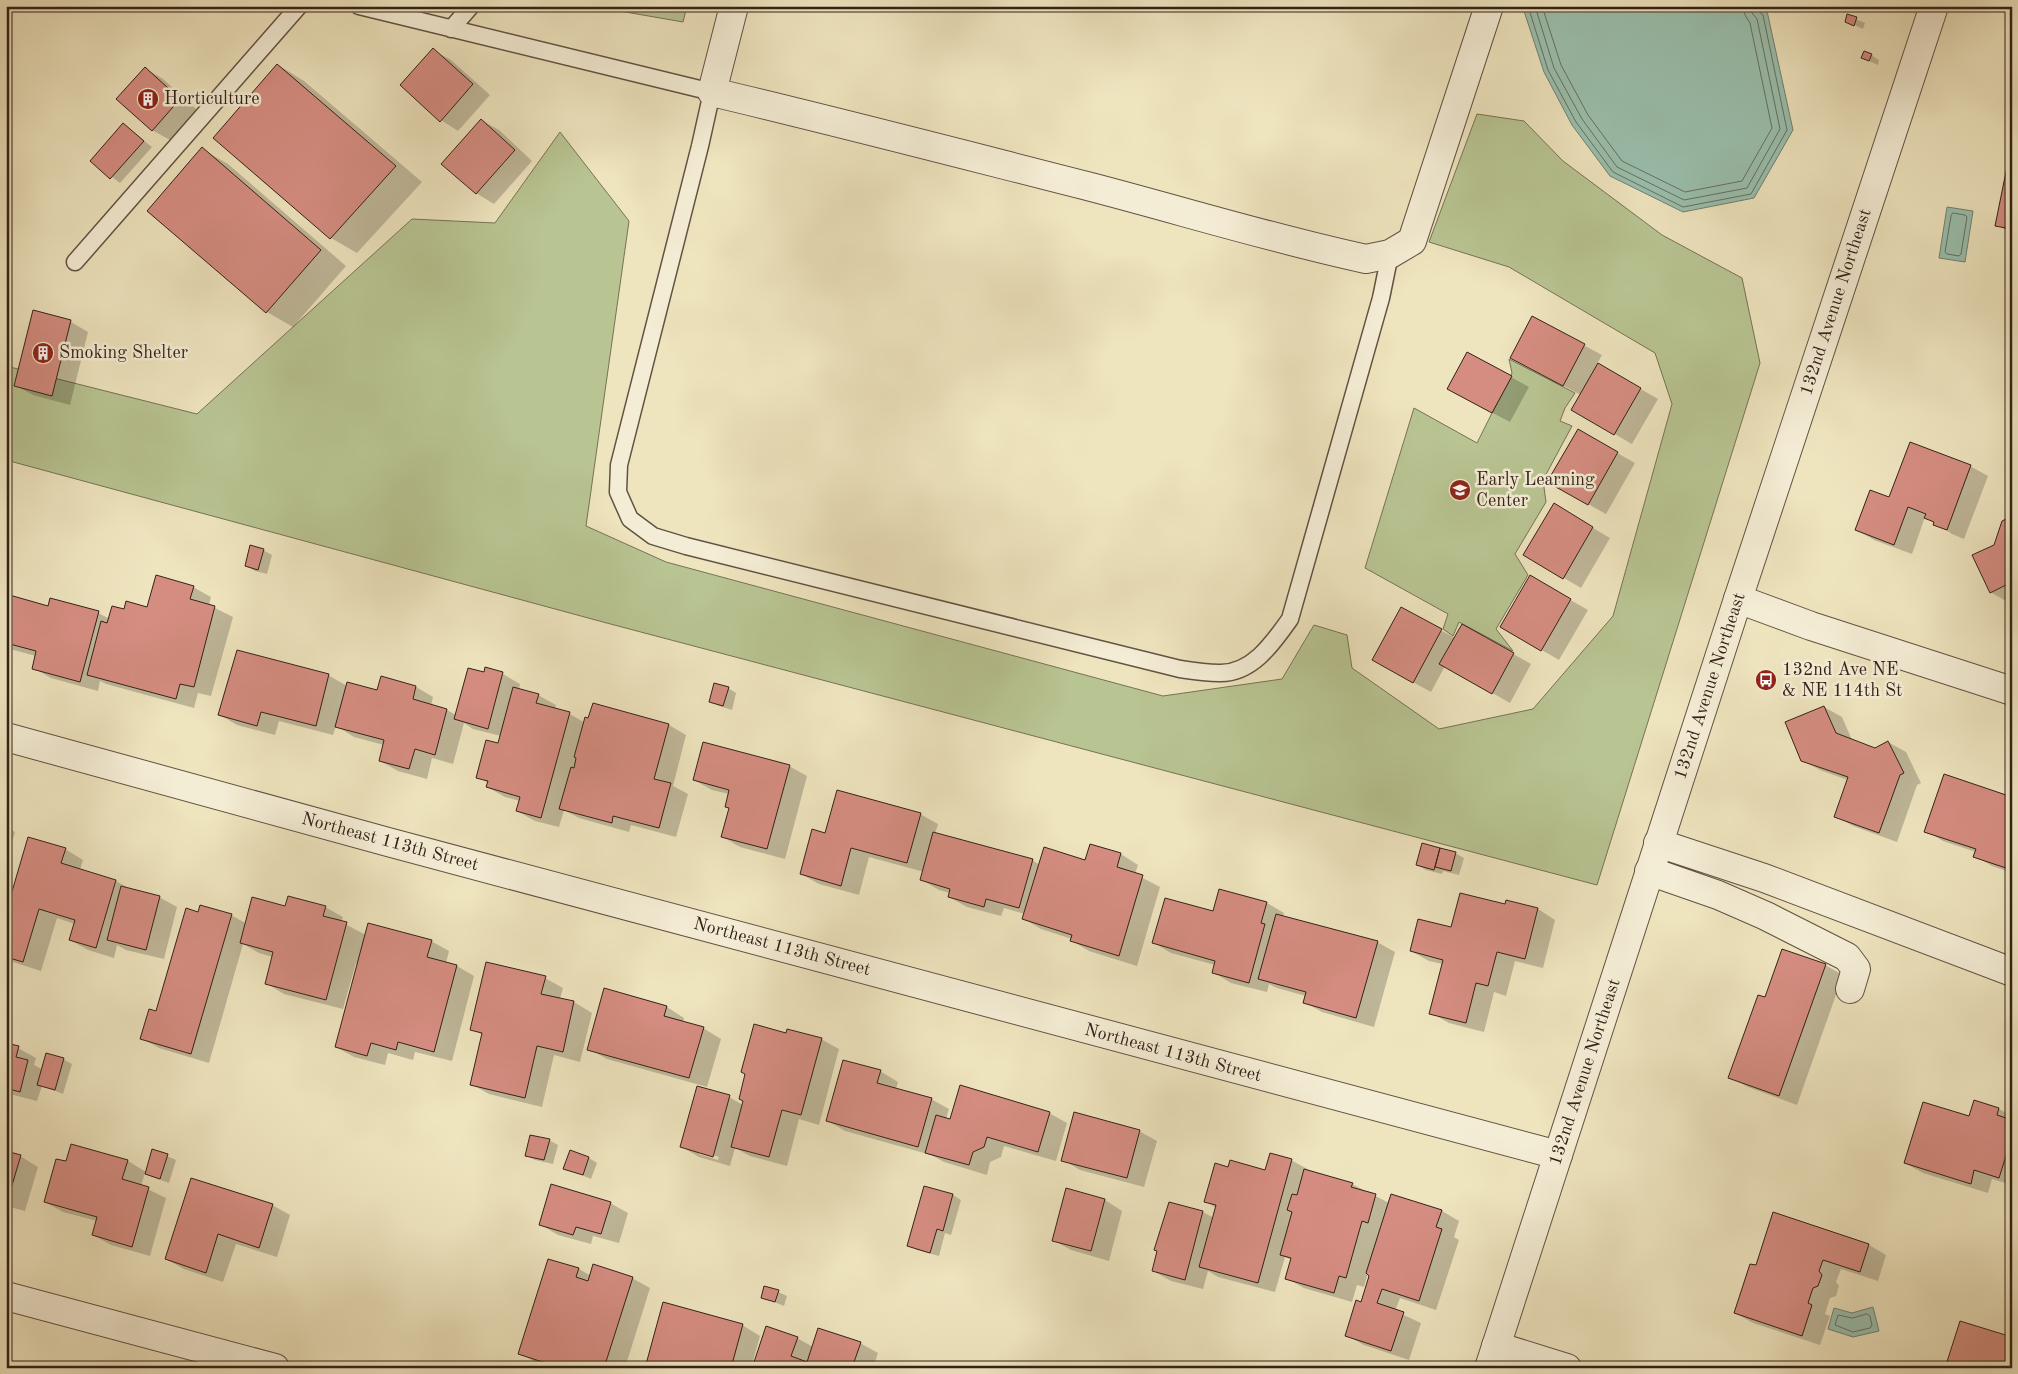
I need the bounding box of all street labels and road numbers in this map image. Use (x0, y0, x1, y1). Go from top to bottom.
street label: 132nd Avenue Northeast (1797, 206, 1875, 398)
street label: 132nd Avenue Northeast (1671, 590, 1749, 782)
street label: Northeast 113th Street (299, 810, 481, 874)
street label: Northeast 113th Street (691, 915, 873, 979)
street label: 132nd Avenue Northeast (1546, 976, 1624, 1168)
street label: Northeast 113th Street (1082, 1021, 1264, 1085)

